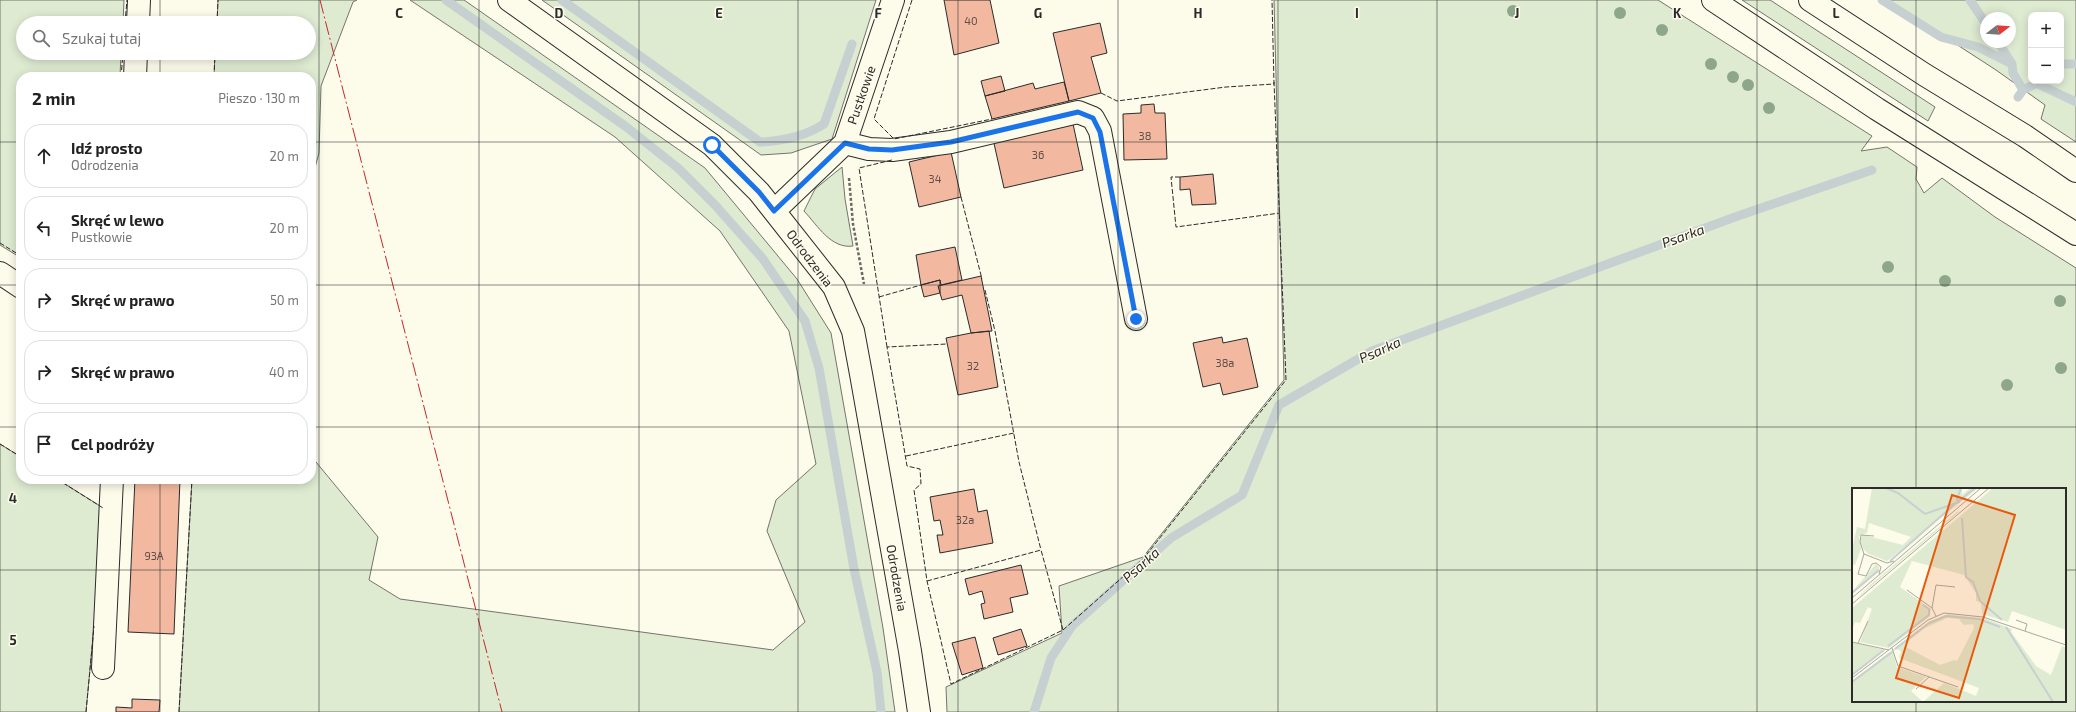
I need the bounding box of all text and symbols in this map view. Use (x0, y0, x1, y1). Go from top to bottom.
text: C (395, 5, 403, 21)
text: D (555, 5, 564, 21)
text: E (715, 5, 723, 21)
text: F (874, 5, 882, 21)
text: G (1034, 5, 1042, 21)
text: H (1194, 5, 1203, 21)
text: I (1355, 5, 1359, 21)
text: J (1515, 5, 1519, 21)
text: K (1673, 5, 1682, 21)
text: L (1833, 5, 1840, 21)
north arrow (1980, 12, 2016, 48)
map controls (2028, 12, 2064, 84)
button: + (2028, 12, 2064, 48)
house number: 40 (964, 14, 978, 27)
search box (16, 16, 316, 60)
icon: search (30, 27, 52, 49)
text: Szukaj tutaj (62, 29, 141, 47)
button: − (2028, 48, 2064, 84)
street label: Pustkowie (843, 63, 879, 127)
text: 2 min (32, 88, 75, 108)
text: Pieszo · 130 m (218, 90, 300, 106)
house number: 38 (1139, 129, 1151, 142)
route start (703, 136, 721, 154)
text: Idź prosto (71, 139, 143, 157)
icon: ahead (33, 145, 55, 167)
text: 20 m (270, 148, 299, 164)
house number: 36 (1032, 148, 1044, 161)
text: Odrodzenia (71, 157, 139, 173)
house number: 34 (929, 172, 942, 185)
text: Skręć w lewo (71, 211, 164, 229)
icon: left (33, 217, 55, 239)
text: 20 m (270, 220, 299, 236)
water label: Psarka (1659, 220, 1706, 251)
street label: Odrodzenia (783, 226, 837, 290)
text: Pustkowie (71, 229, 132, 245)
icon: right (33, 289, 55, 311)
text: Skręć w prawo (71, 291, 175, 309)
text: 50 m (270, 292, 299, 308)
route end (1127, 310, 1145, 328)
water label: Psarka (1356, 333, 1403, 366)
house number: 38a (1216, 356, 1234, 369)
house number: 32 (967, 359, 979, 372)
icon: right (33, 361, 55, 383)
text: Skręć w prawo (71, 363, 175, 381)
text: 40 m (269, 364, 299, 380)
icon: arrive (33, 433, 55, 455)
text: Cel podróży (71, 435, 154, 453)
inset map (1852, 488, 2066, 702)
text: 4 (9, 490, 17, 506)
house number: 32a (956, 513, 974, 526)
street label: Odrodzenia (883, 543, 911, 613)
water label: Psarka (1119, 544, 1163, 586)
house number: 93A (144, 549, 164, 562)
text: 5 (9, 632, 17, 648)

